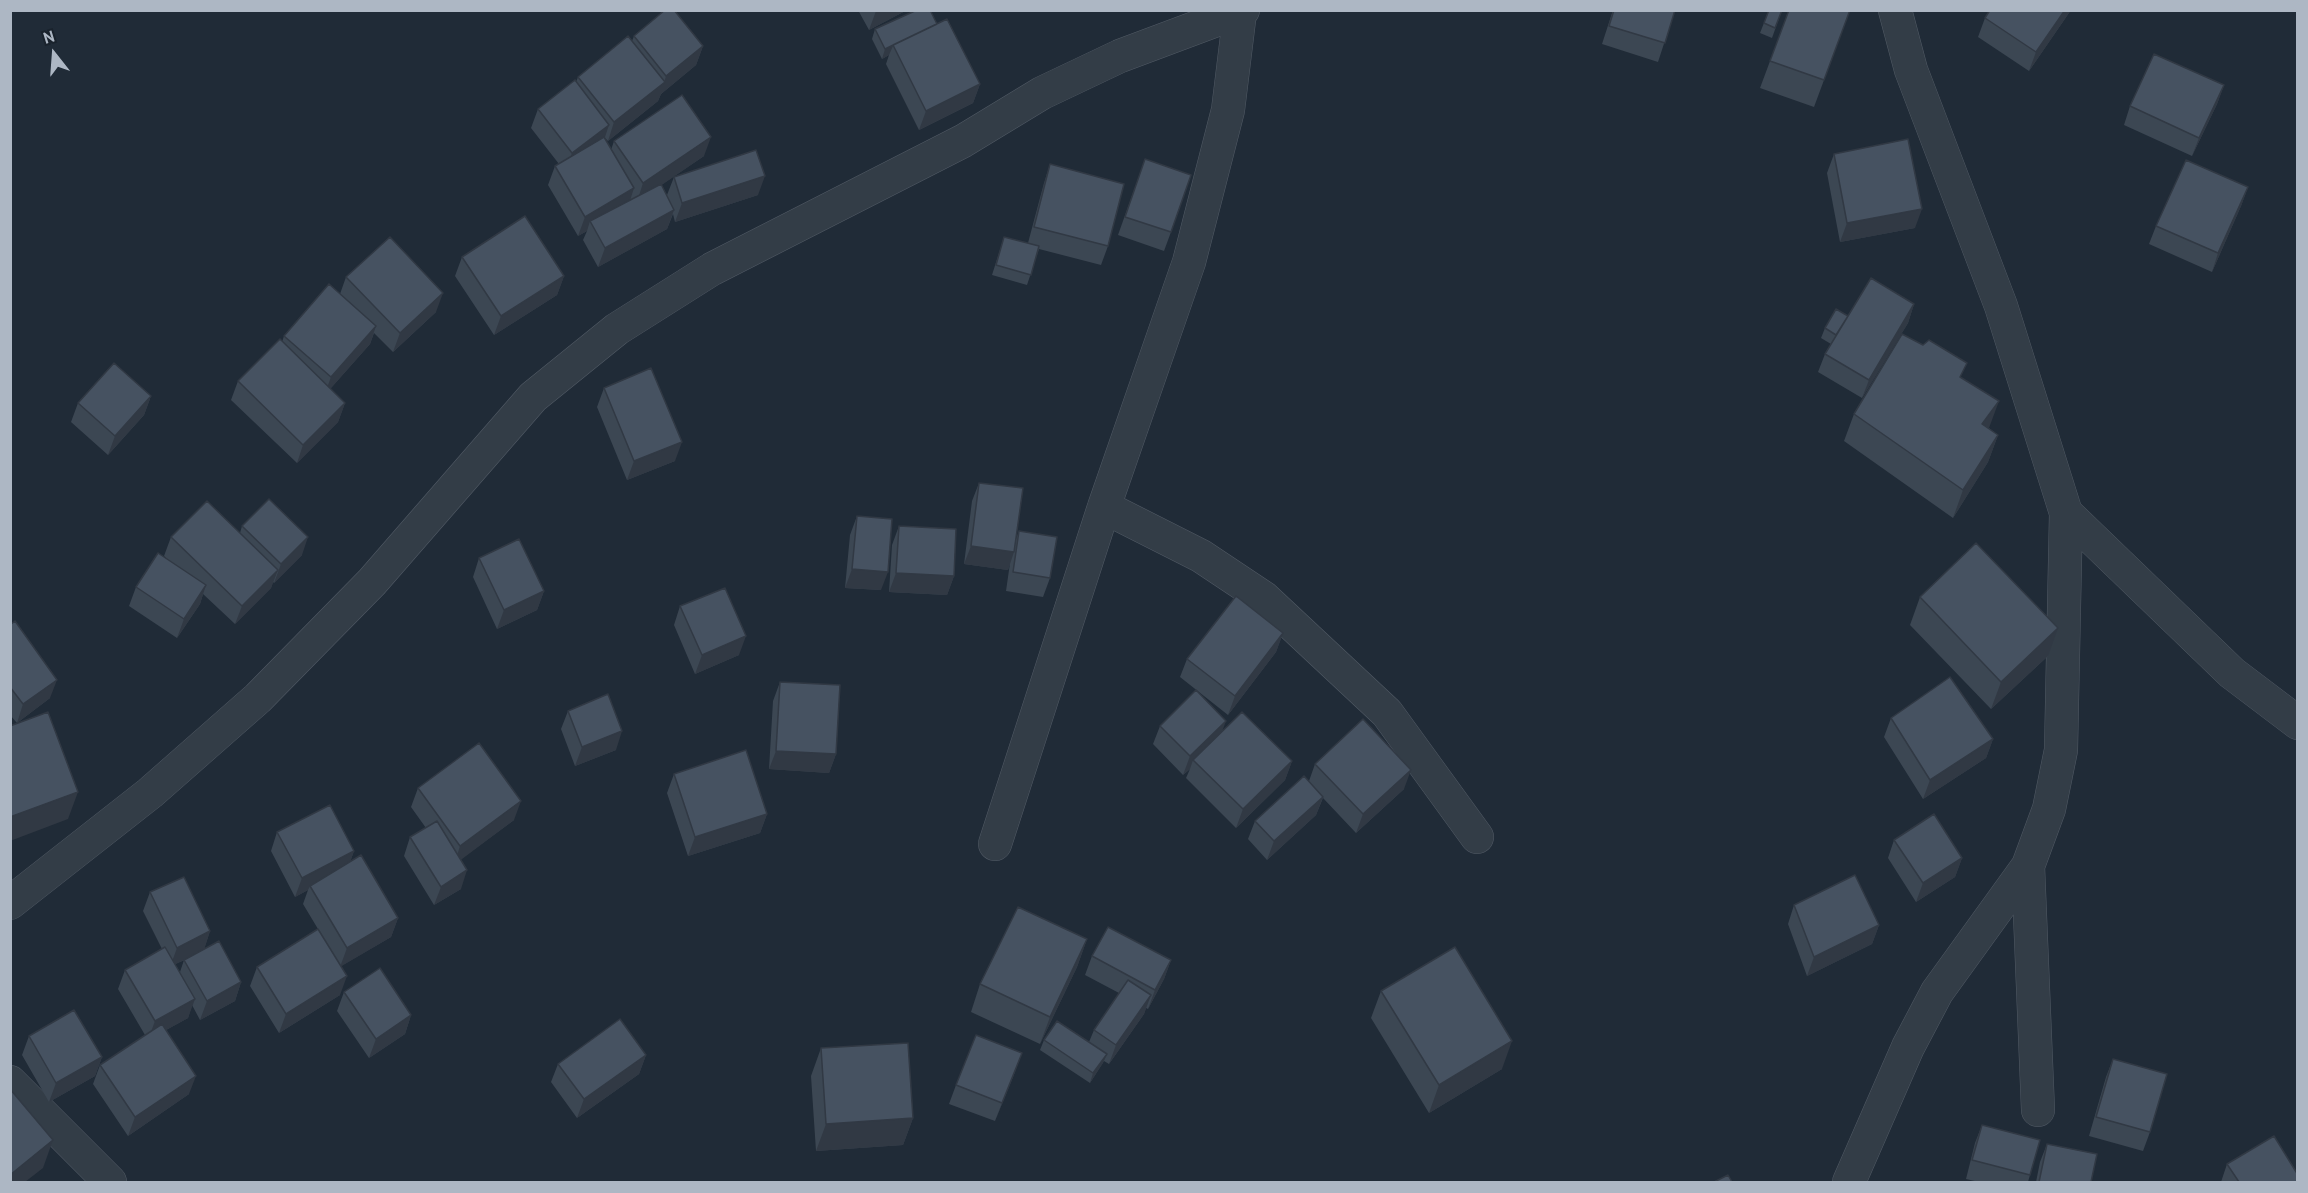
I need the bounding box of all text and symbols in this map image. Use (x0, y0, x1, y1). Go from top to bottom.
north arrow (24, 24, 84, 84)
text: N (41, 26, 57, 48)

